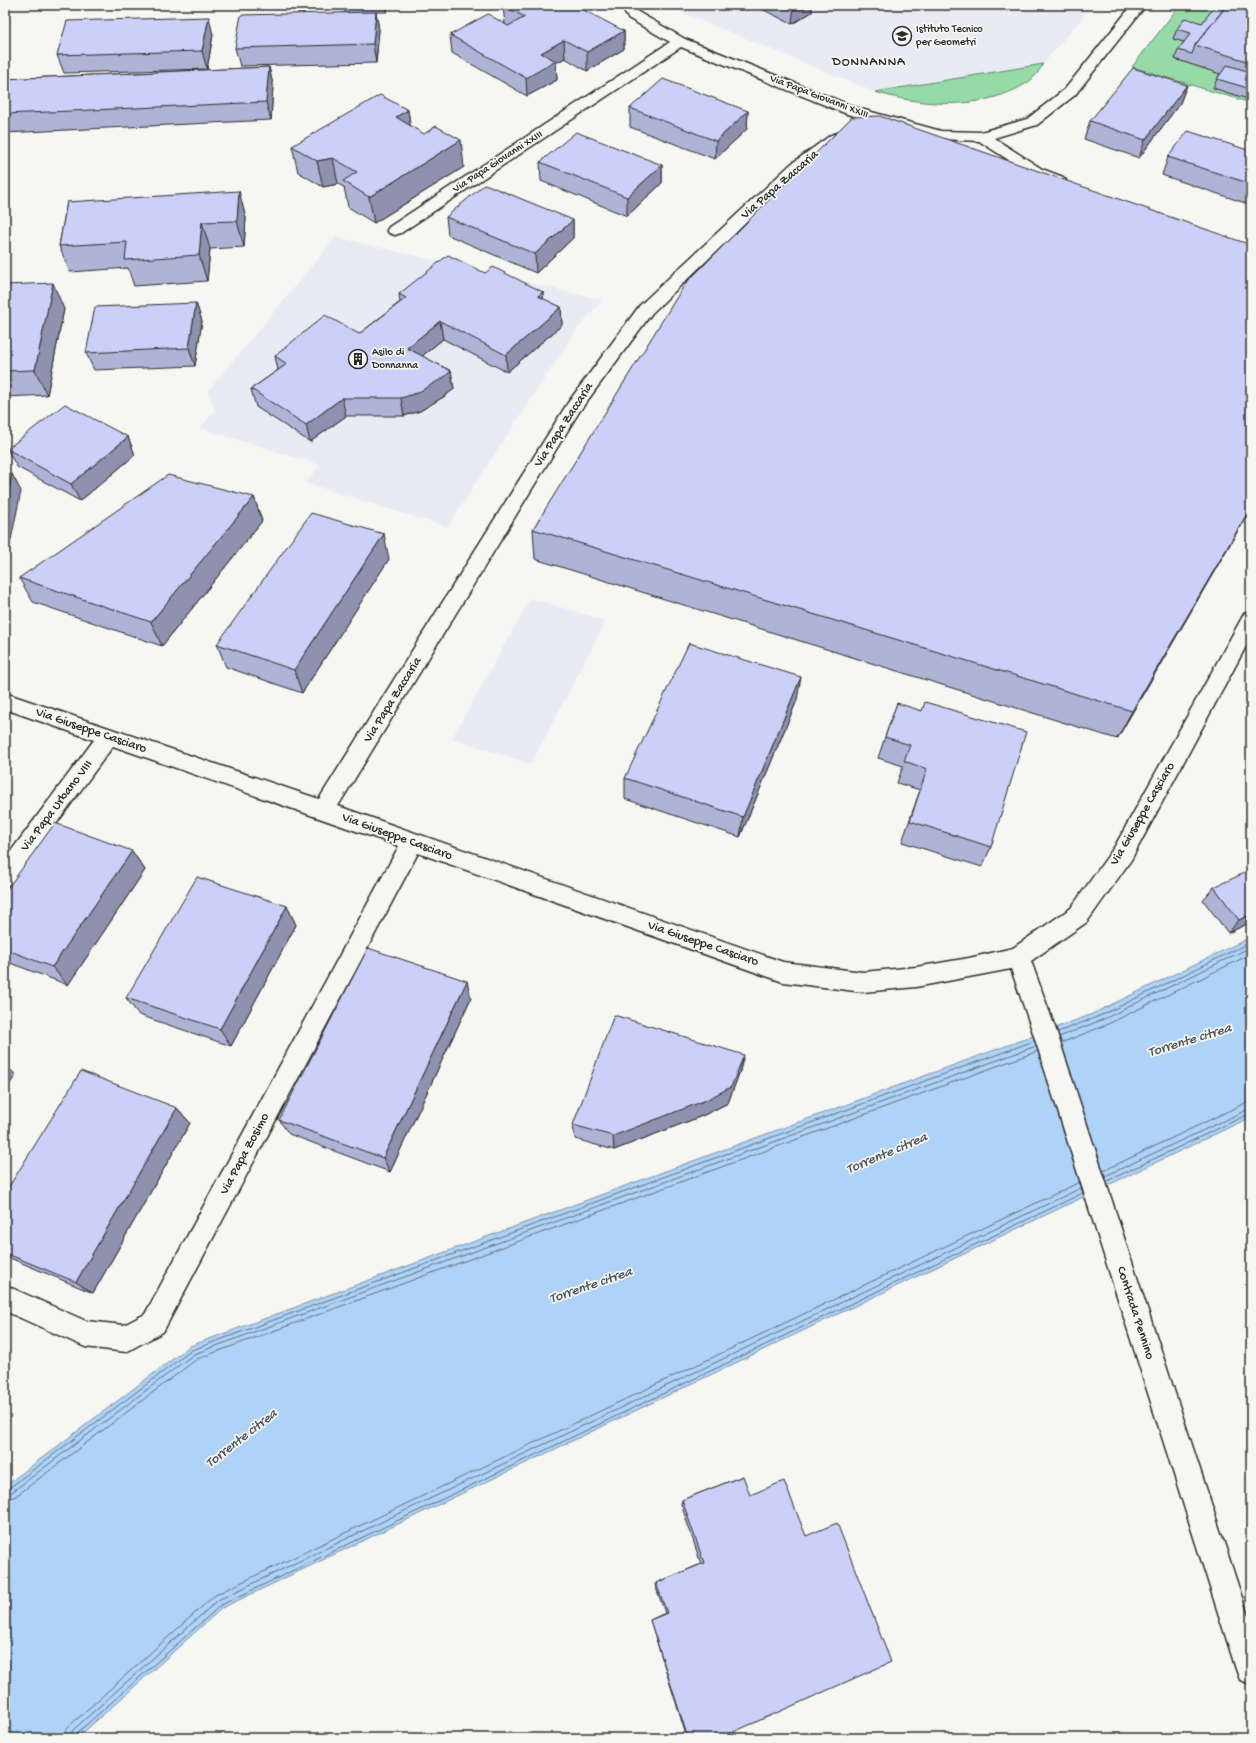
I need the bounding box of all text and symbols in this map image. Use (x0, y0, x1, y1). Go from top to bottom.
place label: Istituto Tecnico per Geometri (915, 24, 983, 49)
school or university icon: Istituto Tecnico per Geometri (891, 25, 913, 47)
district label: DONNANNA (831, 55, 906, 70)
street label: Via Papa Giovanni XXIII (767, 72, 870, 121)
street label: Via Papa Giovanni XXIII (450, 128, 545, 196)
street label: Via Papa Zaccaria (737, 147, 822, 223)
place label: Asilo di Donnanna (371, 347, 419, 372)
building icon: Asilo di Donnanna (347, 348, 369, 370)
street label: Via Papa Zaccaria (531, 379, 597, 471)
street label: Via Papa Zaccaria (360, 654, 426, 746)
street label: Via Giuseppe Casciaro (33, 705, 149, 757)
street label: Via Papa Urbano VIII (17, 757, 96, 855)
street label: Via Giuseppe Casciaro (1107, 760, 1179, 869)
street label: Via Giuseppe Casciaro (339, 810, 454, 864)
street label: Via Giuseppe Casciaro (645, 918, 761, 970)
water label: Torrente citrea (1146, 1020, 1235, 1062)
street label: Via Papa Zosimo (217, 1110, 273, 1198)
water label: Torrente citrea (844, 1129, 931, 1179)
water label: Torrente citrea (547, 1264, 636, 1308)
street label: Contrada Pennino (1113, 1265, 1157, 1362)
water label: Torrente citrea (203, 1405, 282, 1472)

